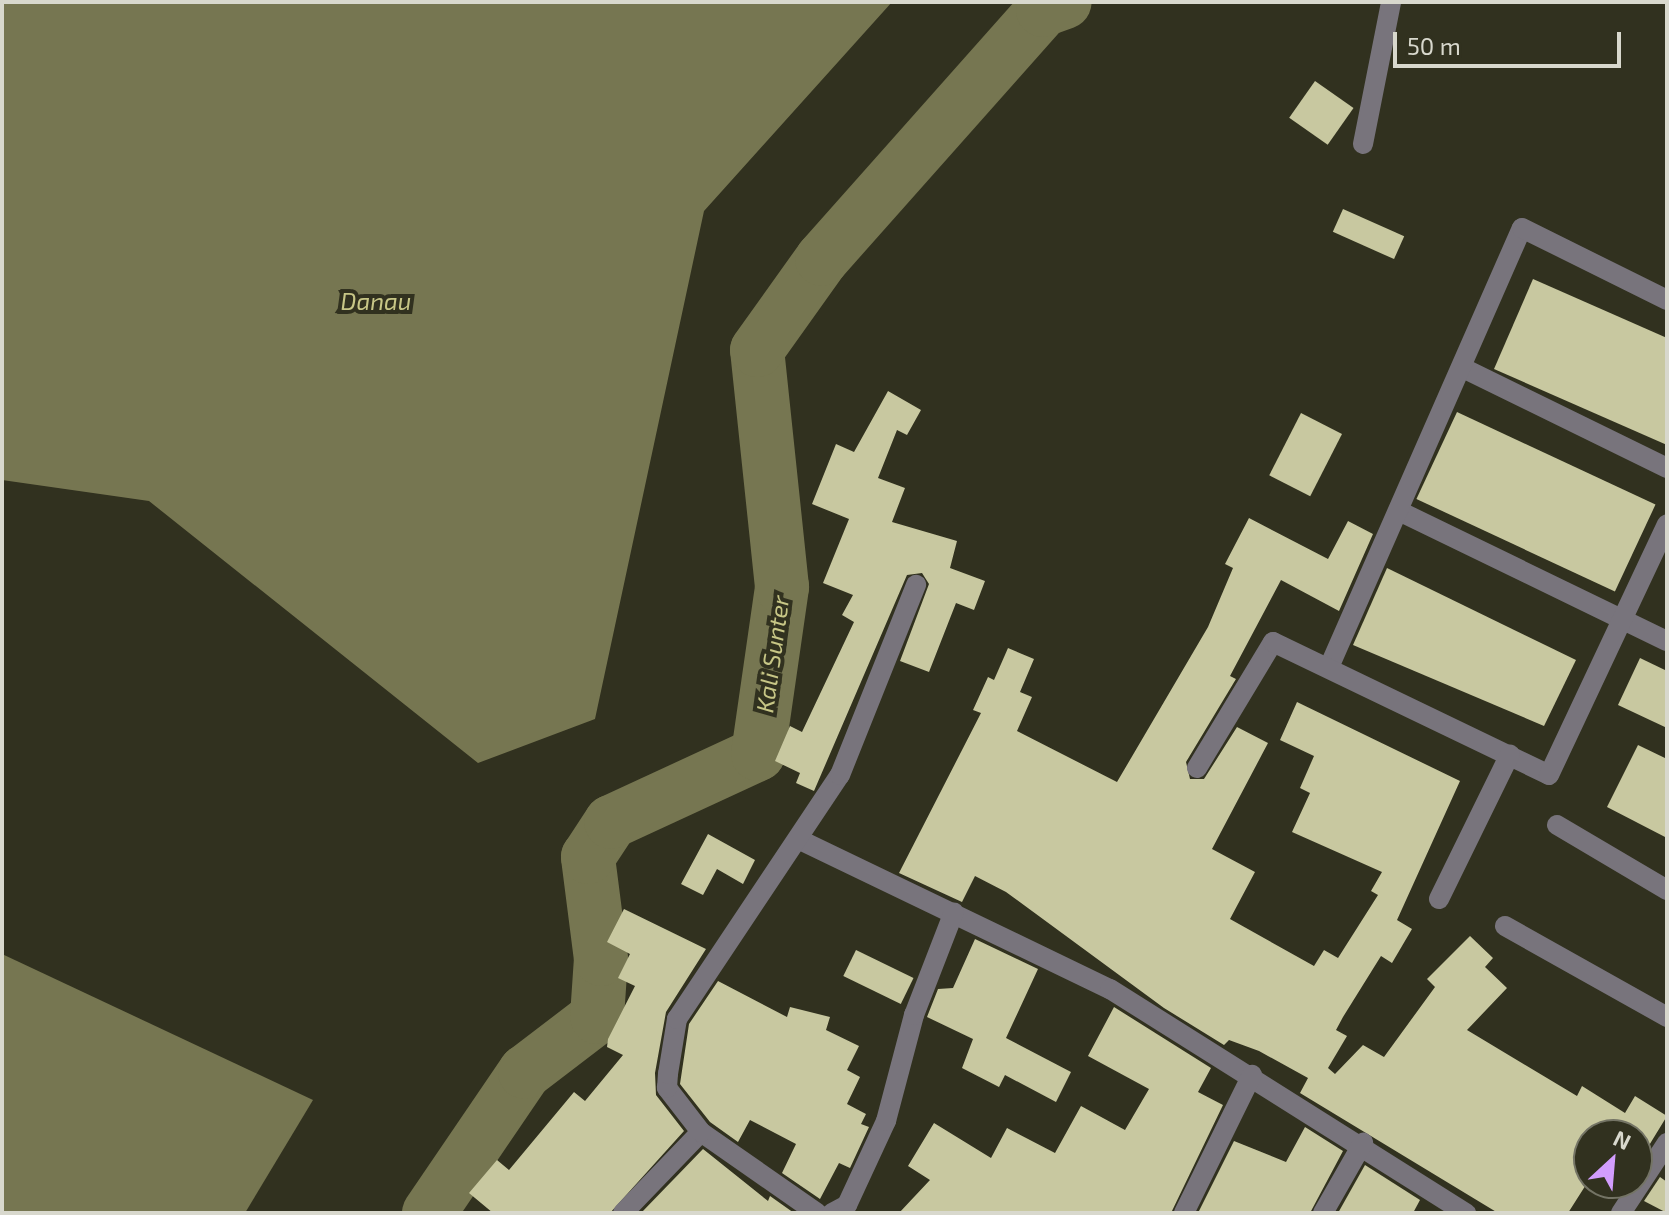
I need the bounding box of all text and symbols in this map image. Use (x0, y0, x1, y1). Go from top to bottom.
scale bar (1397, 16, 1625, 66)
text: 50 m (1407, 31, 1461, 60)
water label: Danau (341, 287, 411, 315)
water label: Kali Sunter (750, 593, 794, 715)
north arrow (1573, 1119, 1653, 1199)
text: N (1610, 1124, 1635, 1154)

